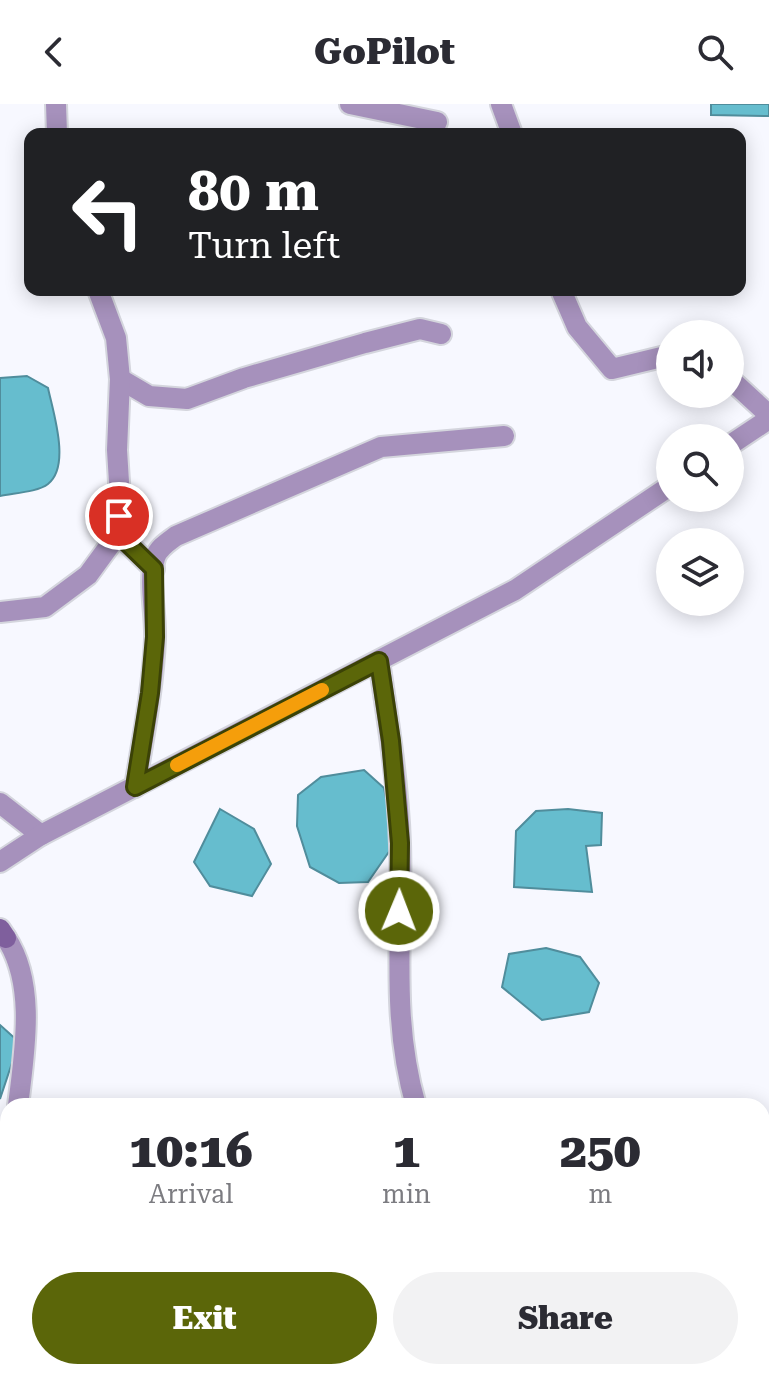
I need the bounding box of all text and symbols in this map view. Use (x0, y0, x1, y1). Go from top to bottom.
icon: back (32, 30, 76, 74)
icon: search (693, 30, 737, 74)
text: GoPilot (314, 31, 455, 73)
text: 80 m (188, 158, 319, 224)
icon: left (56, 160, 160, 264)
text: Turn left (188, 225, 340, 267)
map controls (656, 320, 744, 616)
button: sound (656, 320, 744, 408)
button: search (656, 424, 744, 512)
pin (85, 482, 153, 550)
icon: arrive (97, 494, 141, 538)
button: layers (656, 528, 744, 616)
position arrow (357, 869, 441, 953)
text: 10:16 (129, 1123, 253, 1179)
text: 1 (393, 1123, 420, 1179)
text: 250 (560, 1123, 641, 1179)
text: Arrival (149, 1179, 233, 1209)
text: min (382, 1179, 431, 1209)
text: m (589, 1179, 612, 1209)
button: Exit (32, 1272, 377, 1364)
button: Share (393, 1272, 738, 1364)

